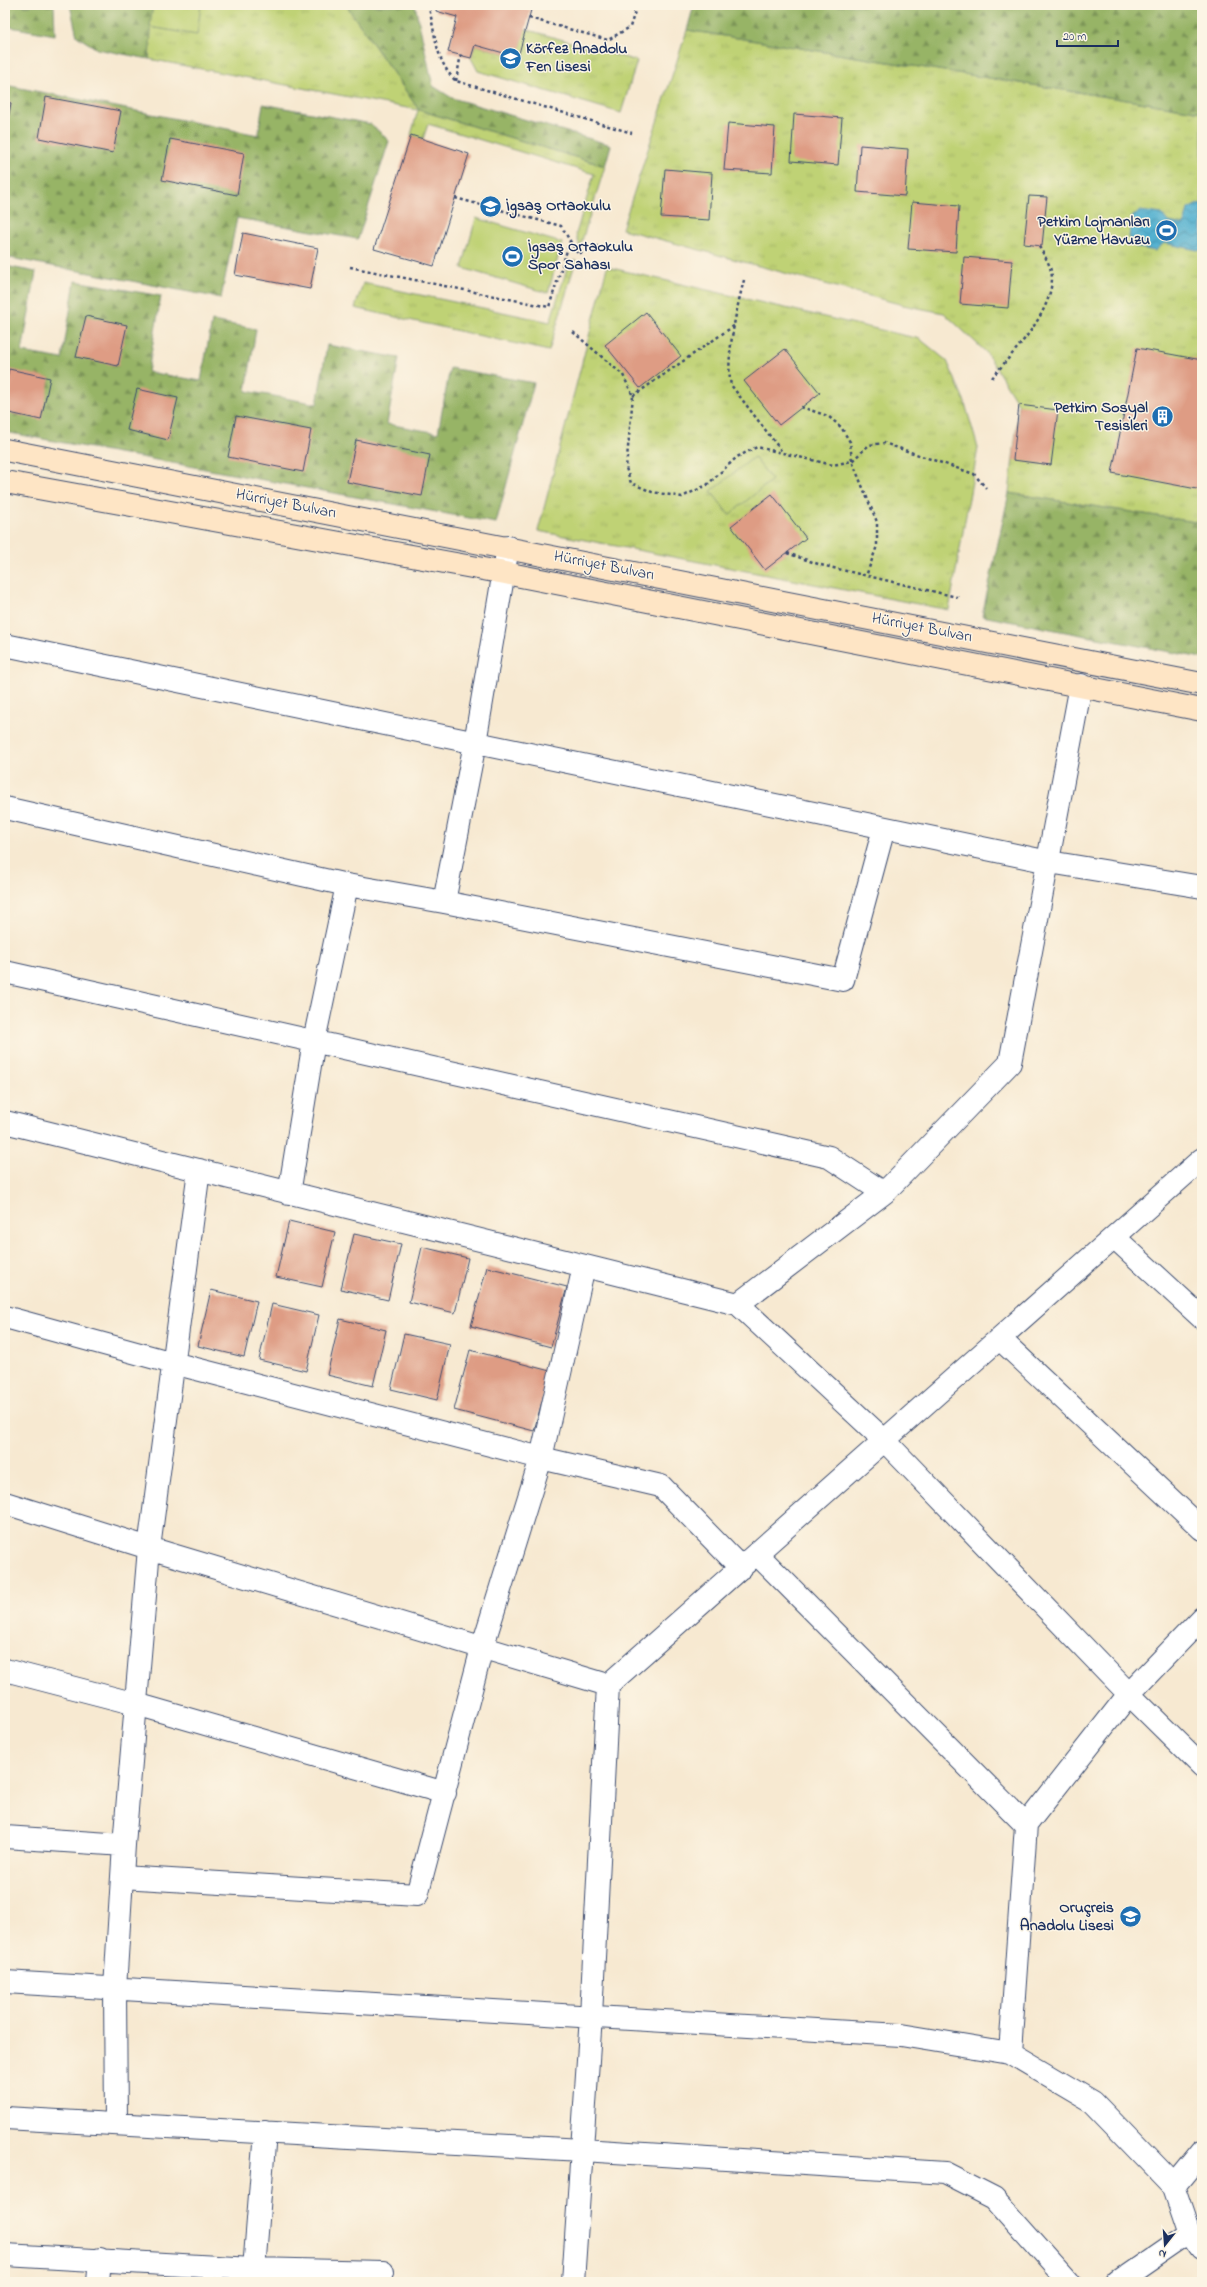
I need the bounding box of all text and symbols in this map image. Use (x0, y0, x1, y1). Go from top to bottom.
scale bar (1057, 22, 1118, 48)
text: 20 m (1063, 28, 1086, 46)
place label: Körfez Anadolu Fen Lisesi (525, 37, 627, 79)
school or university icon: Körfez Anadolu Fen Lisesi (497, 45, 523, 71)
school or university icon: İgsaş Ortaokulu (477, 193, 503, 219)
place label: İgsaş Ortaokulu (506, 194, 611, 219)
place label: Petkim Lojmanları Yüzme Havuzu (1038, 210, 1150, 252)
sports icon: Petkim Lojmanları Yüzme Havuzu (1153, 218, 1179, 244)
place label: İgsaş Ortaokulu Spor Sahası (528, 235, 633, 277)
sports icon: İgsaş Ortaokulu Spor Sahası (499, 243, 525, 269)
place label: Petkim Sosyal Tesisleri (1054, 396, 1148, 438)
building icon: Petkim Sosyal Tesisleri (1150, 404, 1176, 430)
street label: Hürriyet Bulvarı (234, 483, 338, 526)
street label: Hürriyet Bulvarı (552, 545, 656, 588)
street label: Hürriyet Bulvarı (870, 607, 974, 650)
place label: Oruçreis Anadolu Lisesi (1020, 1896, 1114, 1938)
school or university icon: Oruçreis Anadolu Lisesi (1117, 1904, 1143, 1930)
north arrow (1145, 2225, 1185, 2265)
text: N (1156, 2245, 1168, 2262)

